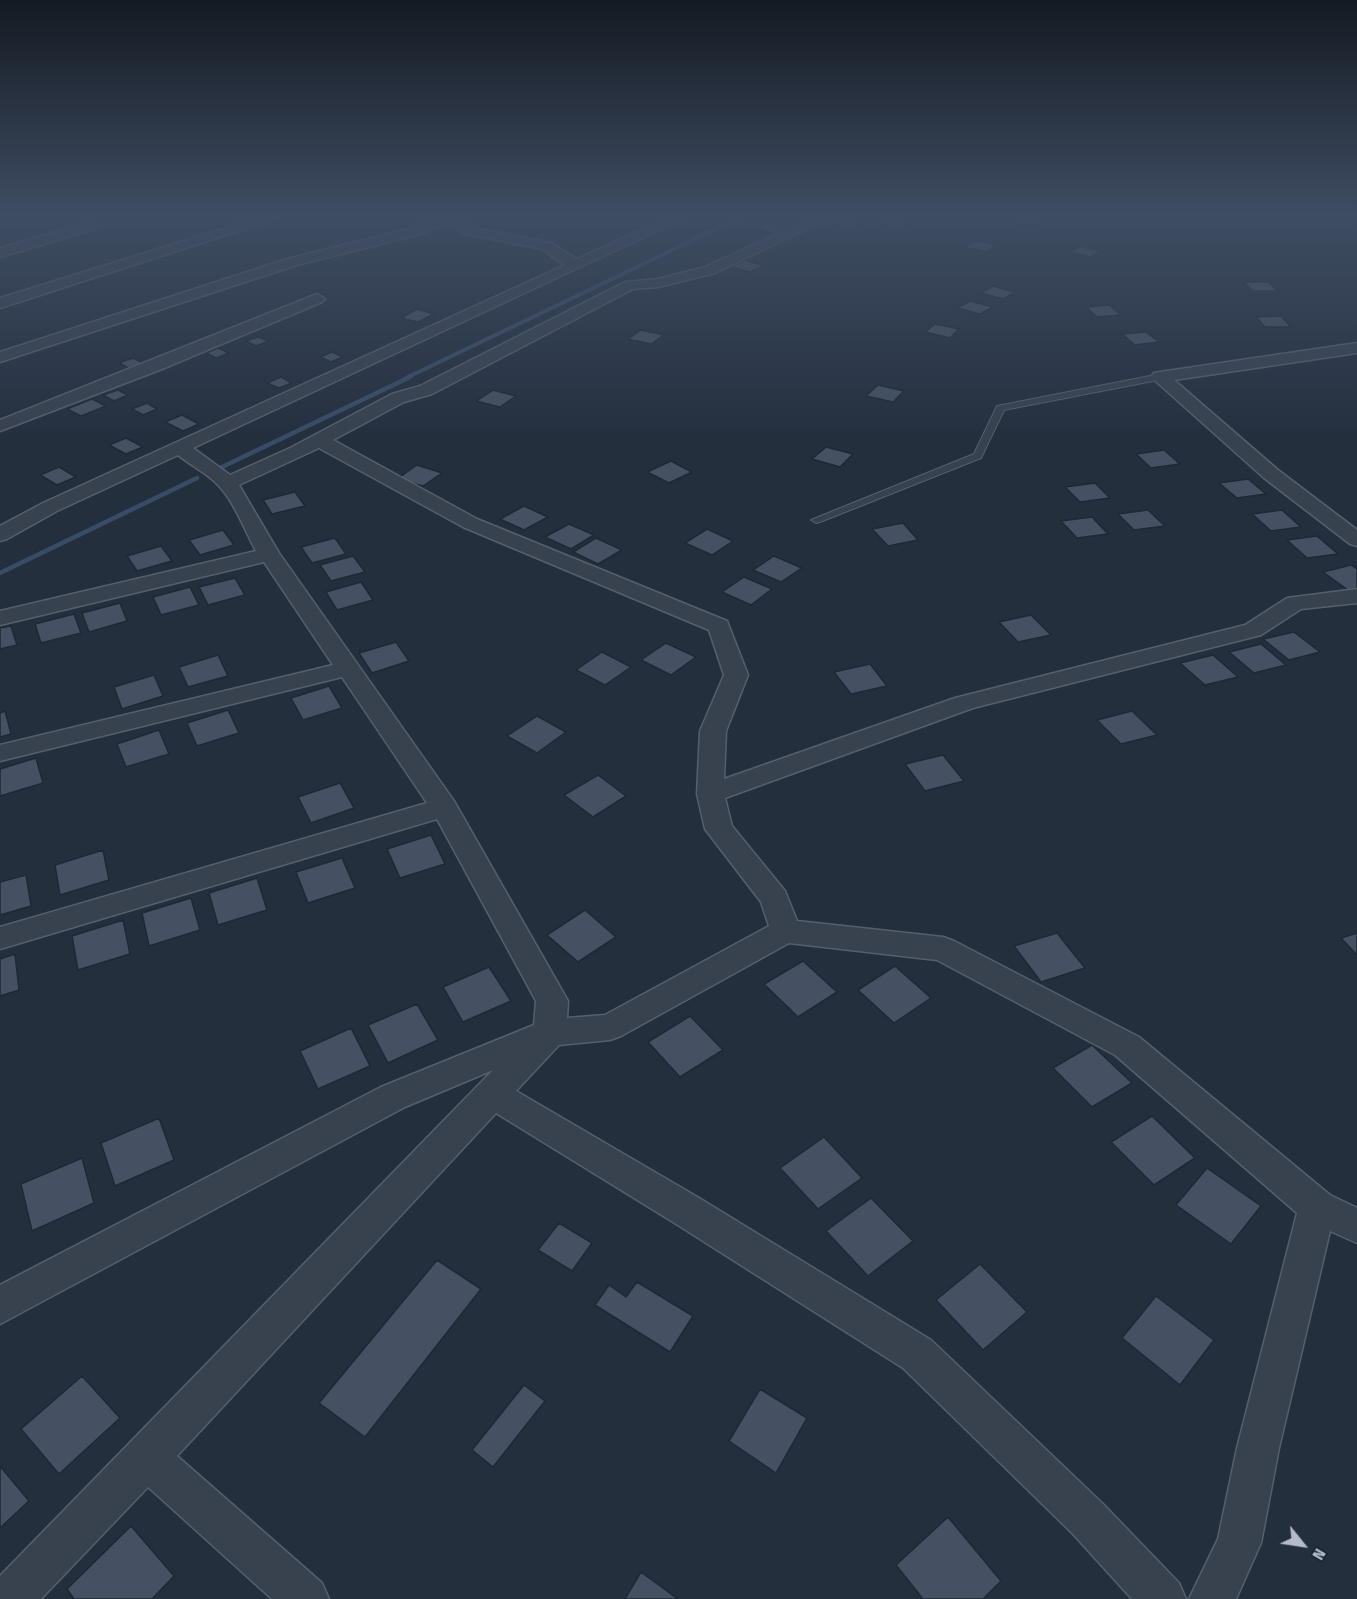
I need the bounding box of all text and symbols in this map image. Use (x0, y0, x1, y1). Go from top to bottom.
north arrow (1273, 1515, 1333, 1575)
text: N (1308, 1545, 1330, 1563)

